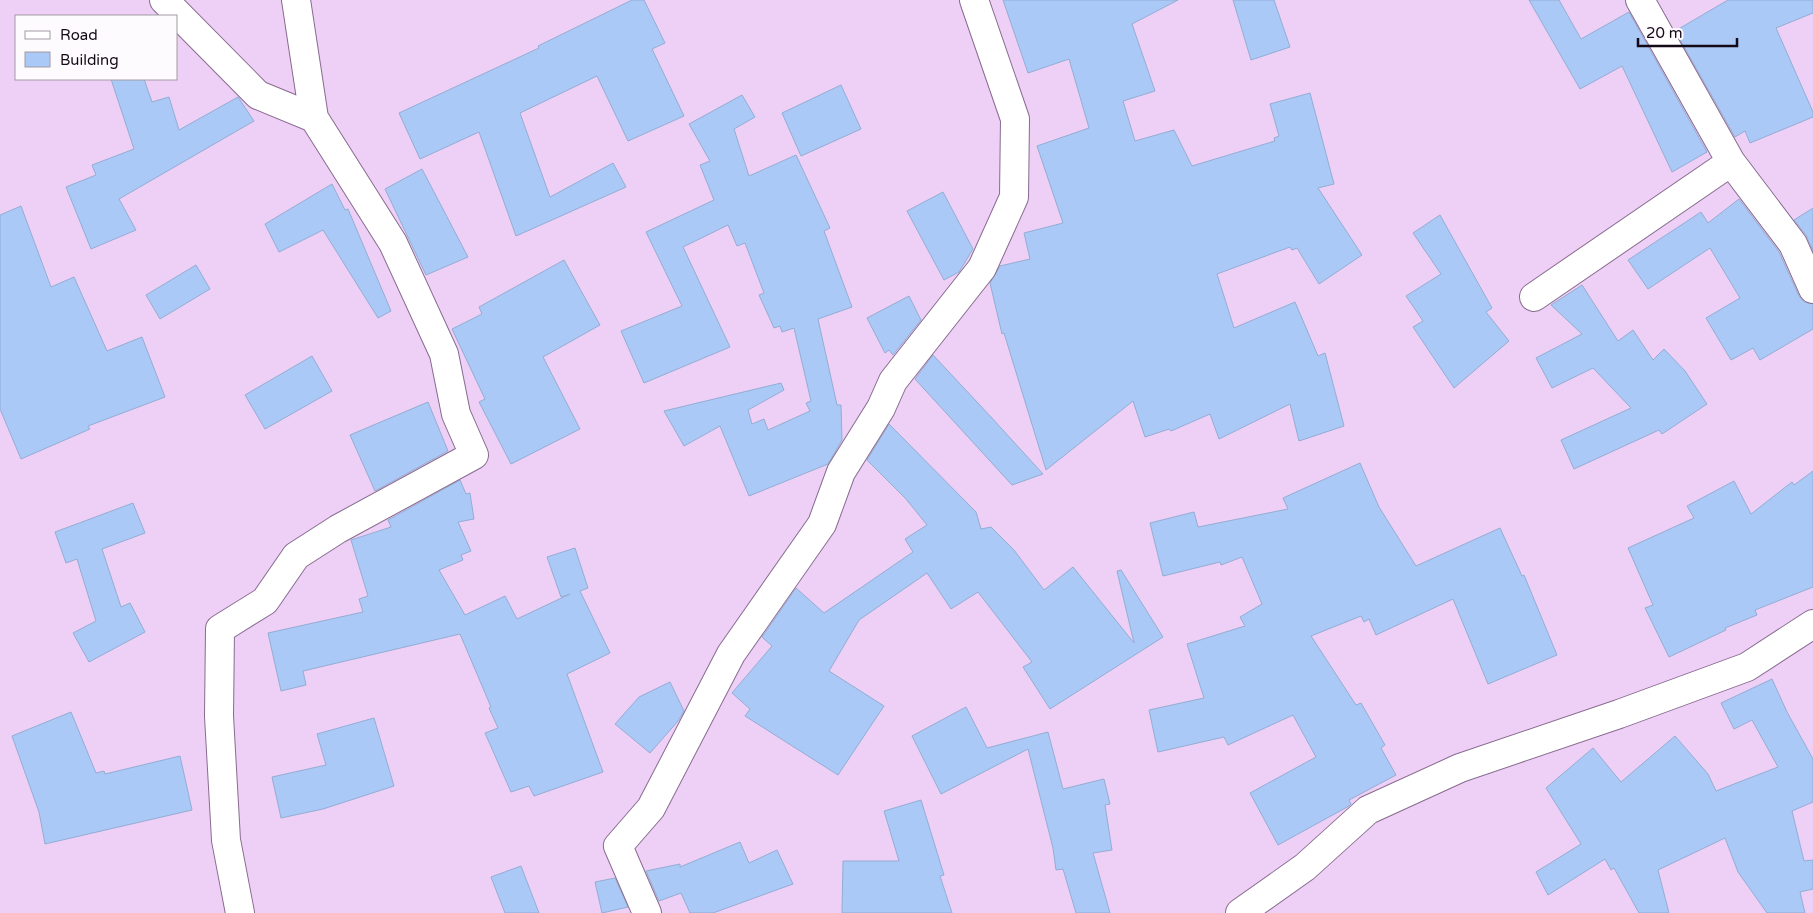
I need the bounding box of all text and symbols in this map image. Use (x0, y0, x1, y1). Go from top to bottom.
legend (15, 15, 178, 80)
scale bar (1638, 15, 1737, 47)
text: 20 m (1646, 24, 1683, 42)
text: Road (60, 26, 98, 44)
text: Building (60, 51, 119, 69)

